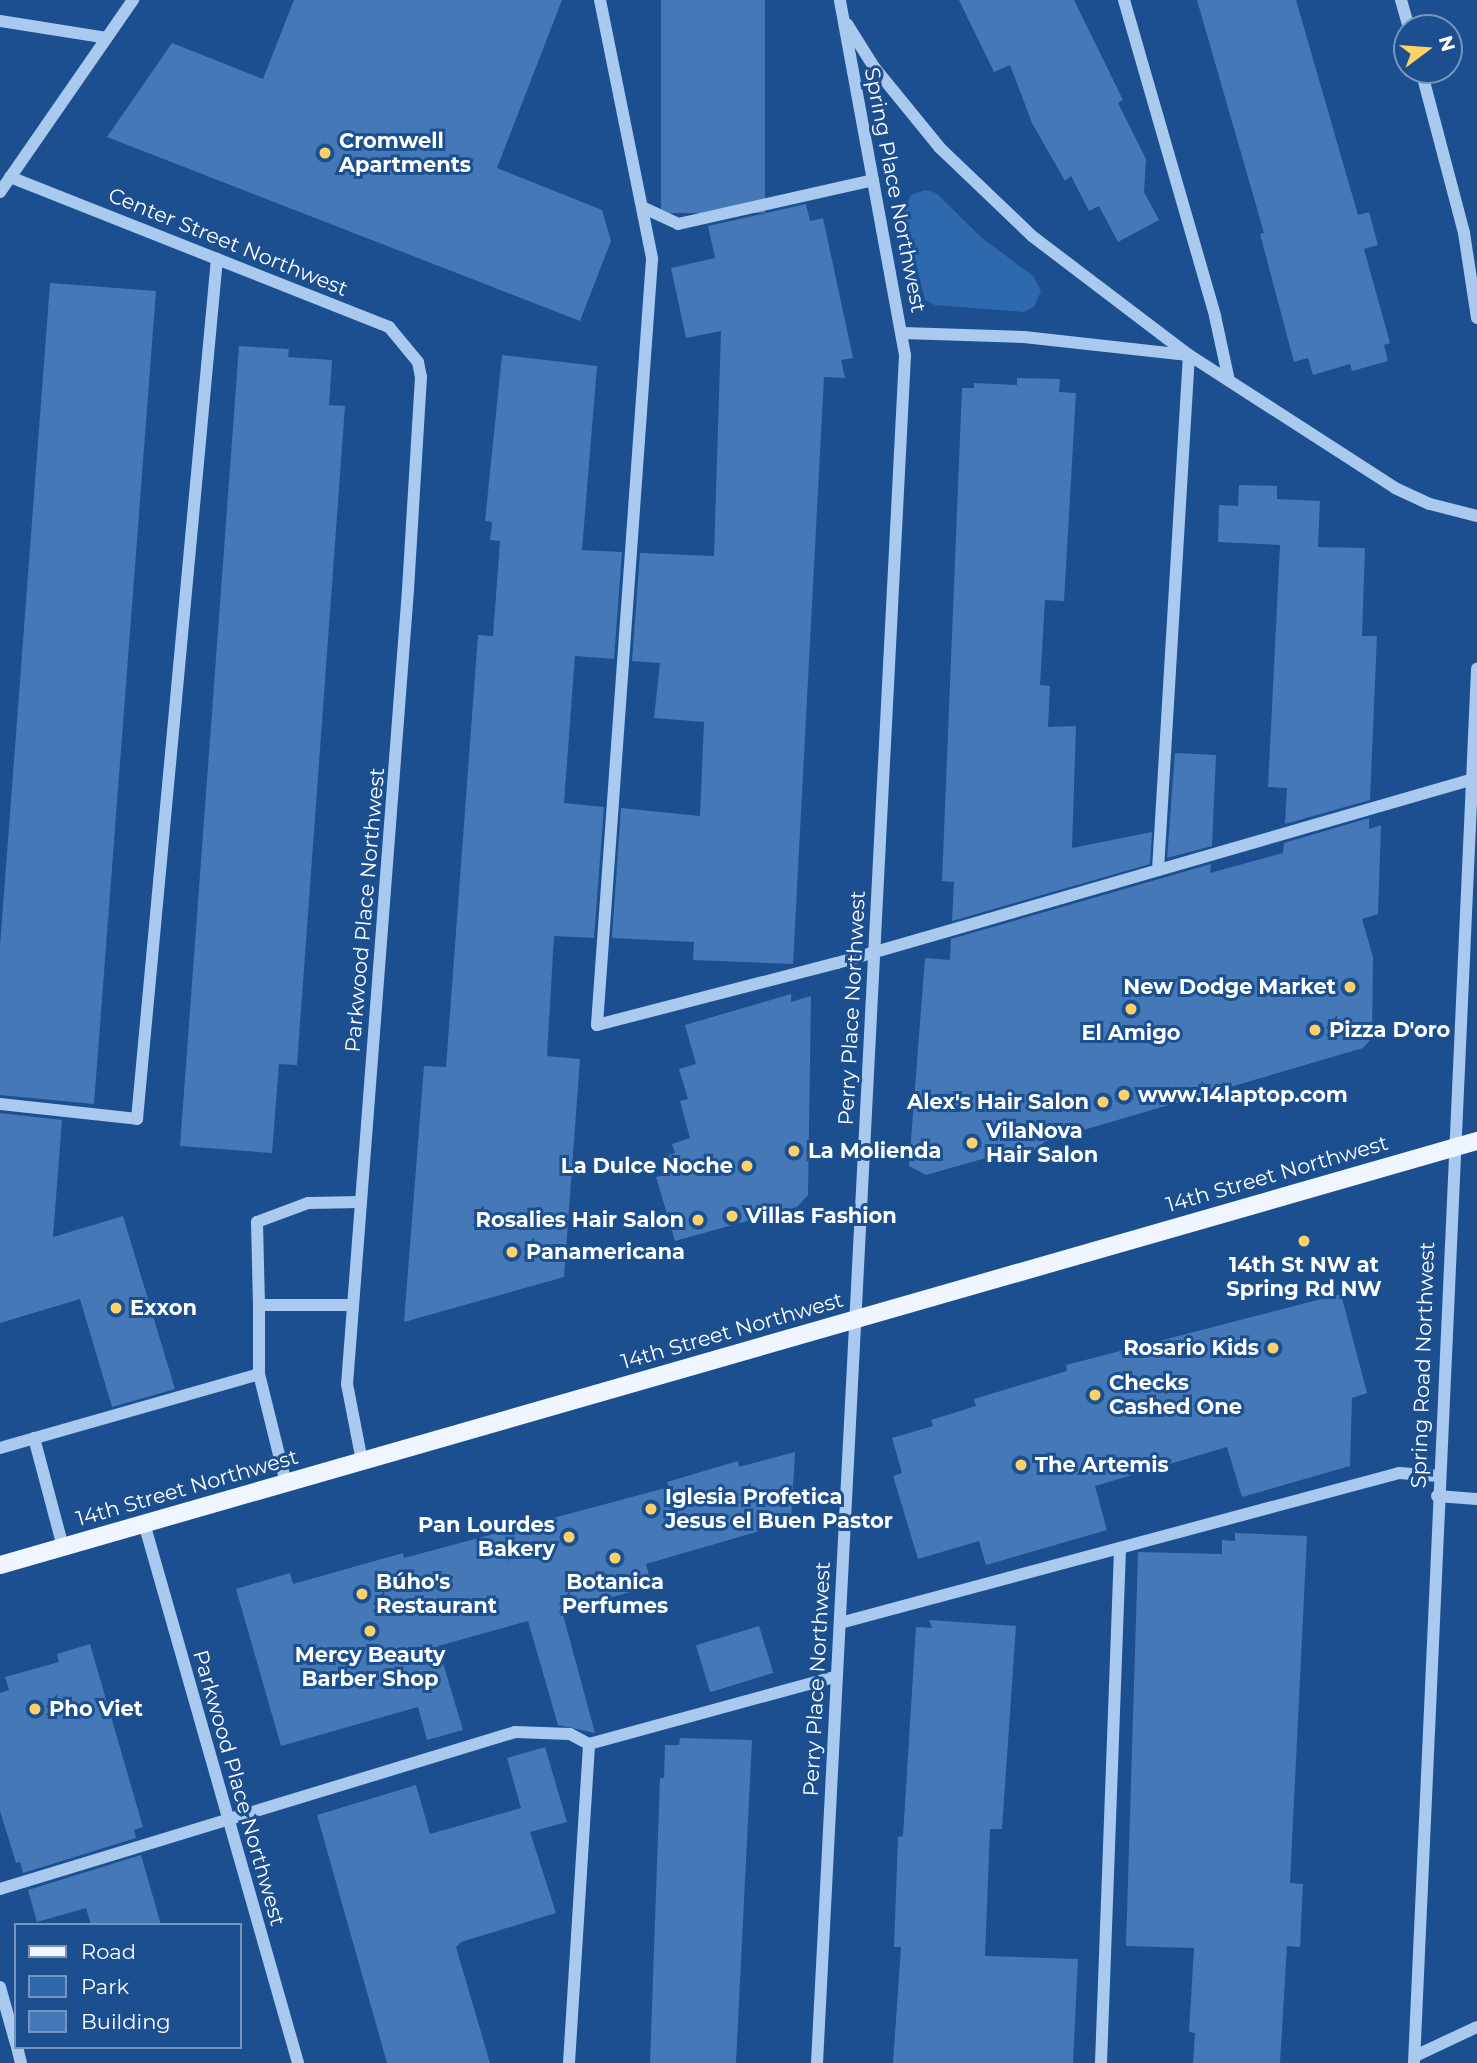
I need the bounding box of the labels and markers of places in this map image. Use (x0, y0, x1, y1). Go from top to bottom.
place label: Cromwell Apartments (339, 128, 471, 178)
marker: Cromwell Apartments (317, 145, 333, 161)
place label: New Dodge Market (1123, 974, 1336, 1000)
marker: New Dodge Market (1342, 979, 1358, 995)
marker: El Amigo (1123, 1001, 1139, 1017)
place label: Pizza D'oro (1329, 1017, 1450, 1043)
place label: El Amigo (1081, 1020, 1181, 1046)
marker: Pizza D'oro (1307, 1022, 1323, 1038)
place label: www.14laptop.com (1138, 1082, 1348, 1108)
marker: www.14laptop.com (1116, 1087, 1132, 1103)
place label: Alex's Hair Salon (907, 1089, 1089, 1115)
marker: Alex's Hair Salon (1095, 1094, 1111, 1110)
place label: VilaNova Hair Salon (986, 1118, 1098, 1168)
marker: VilaNova Hair Salon (964, 1135, 980, 1151)
place label: La Molienda (808, 1138, 941, 1164)
marker: La Molienda (786, 1143, 802, 1159)
place label: La Dulce Noche (561, 1153, 733, 1179)
marker: La Dulce Noche (739, 1158, 755, 1174)
place label: Villas Fashion (746, 1203, 897, 1229)
place label: Rosalies Hair Salon (476, 1207, 684, 1233)
marker: Villas Fashion (724, 1208, 740, 1224)
marker: Rosalies Hair Salon (690, 1212, 706, 1228)
marker: 14th St NW at Spring Rd NW (1296, 1233, 1312, 1249)
place label: Panamericana (526, 1239, 685, 1265)
marker: Panamericana (504, 1244, 520, 1260)
place label: 14th St NW at Spring Rd NW (1226, 1252, 1382, 1302)
place label: Exxon (130, 1295, 197, 1321)
marker: Exxon (108, 1300, 124, 1316)
place label: Rosario Kids (1123, 1335, 1259, 1361)
marker: Rosario Kids (1265, 1340, 1281, 1356)
place label: Checks Cashed One (1109, 1370, 1242, 1420)
marker: Checks Cashed One (1087, 1387, 1103, 1403)
place label: The Artemis (1035, 1452, 1169, 1478)
marker: The Artemis (1013, 1457, 1029, 1473)
place label: Iglesia Profetica Jesus el Buen Pastor (665, 1484, 893, 1534)
marker: Iglesia Profetica Jesus el Buen Pastor (643, 1501, 659, 1517)
place label: Pan Lourdes Bakery (418, 1512, 555, 1562)
marker: Pan Lourdes Bakery (561, 1529, 577, 1545)
marker: Botanica Perfumes (607, 1550, 623, 1566)
place label: Búho's Restaurant (376, 1569, 497, 1619)
place label: Botanica Perfumes (562, 1569, 668, 1619)
marker: Búho's Restaurant (354, 1586, 370, 1602)
marker: Mercy Beauty Barber Shop (362, 1623, 378, 1639)
place label: Mercy Beauty Barber Shop (295, 1642, 445, 1692)
place label: Pho Viet (49, 1696, 143, 1722)
marker: Pho Viet (27, 1701, 43, 1717)

